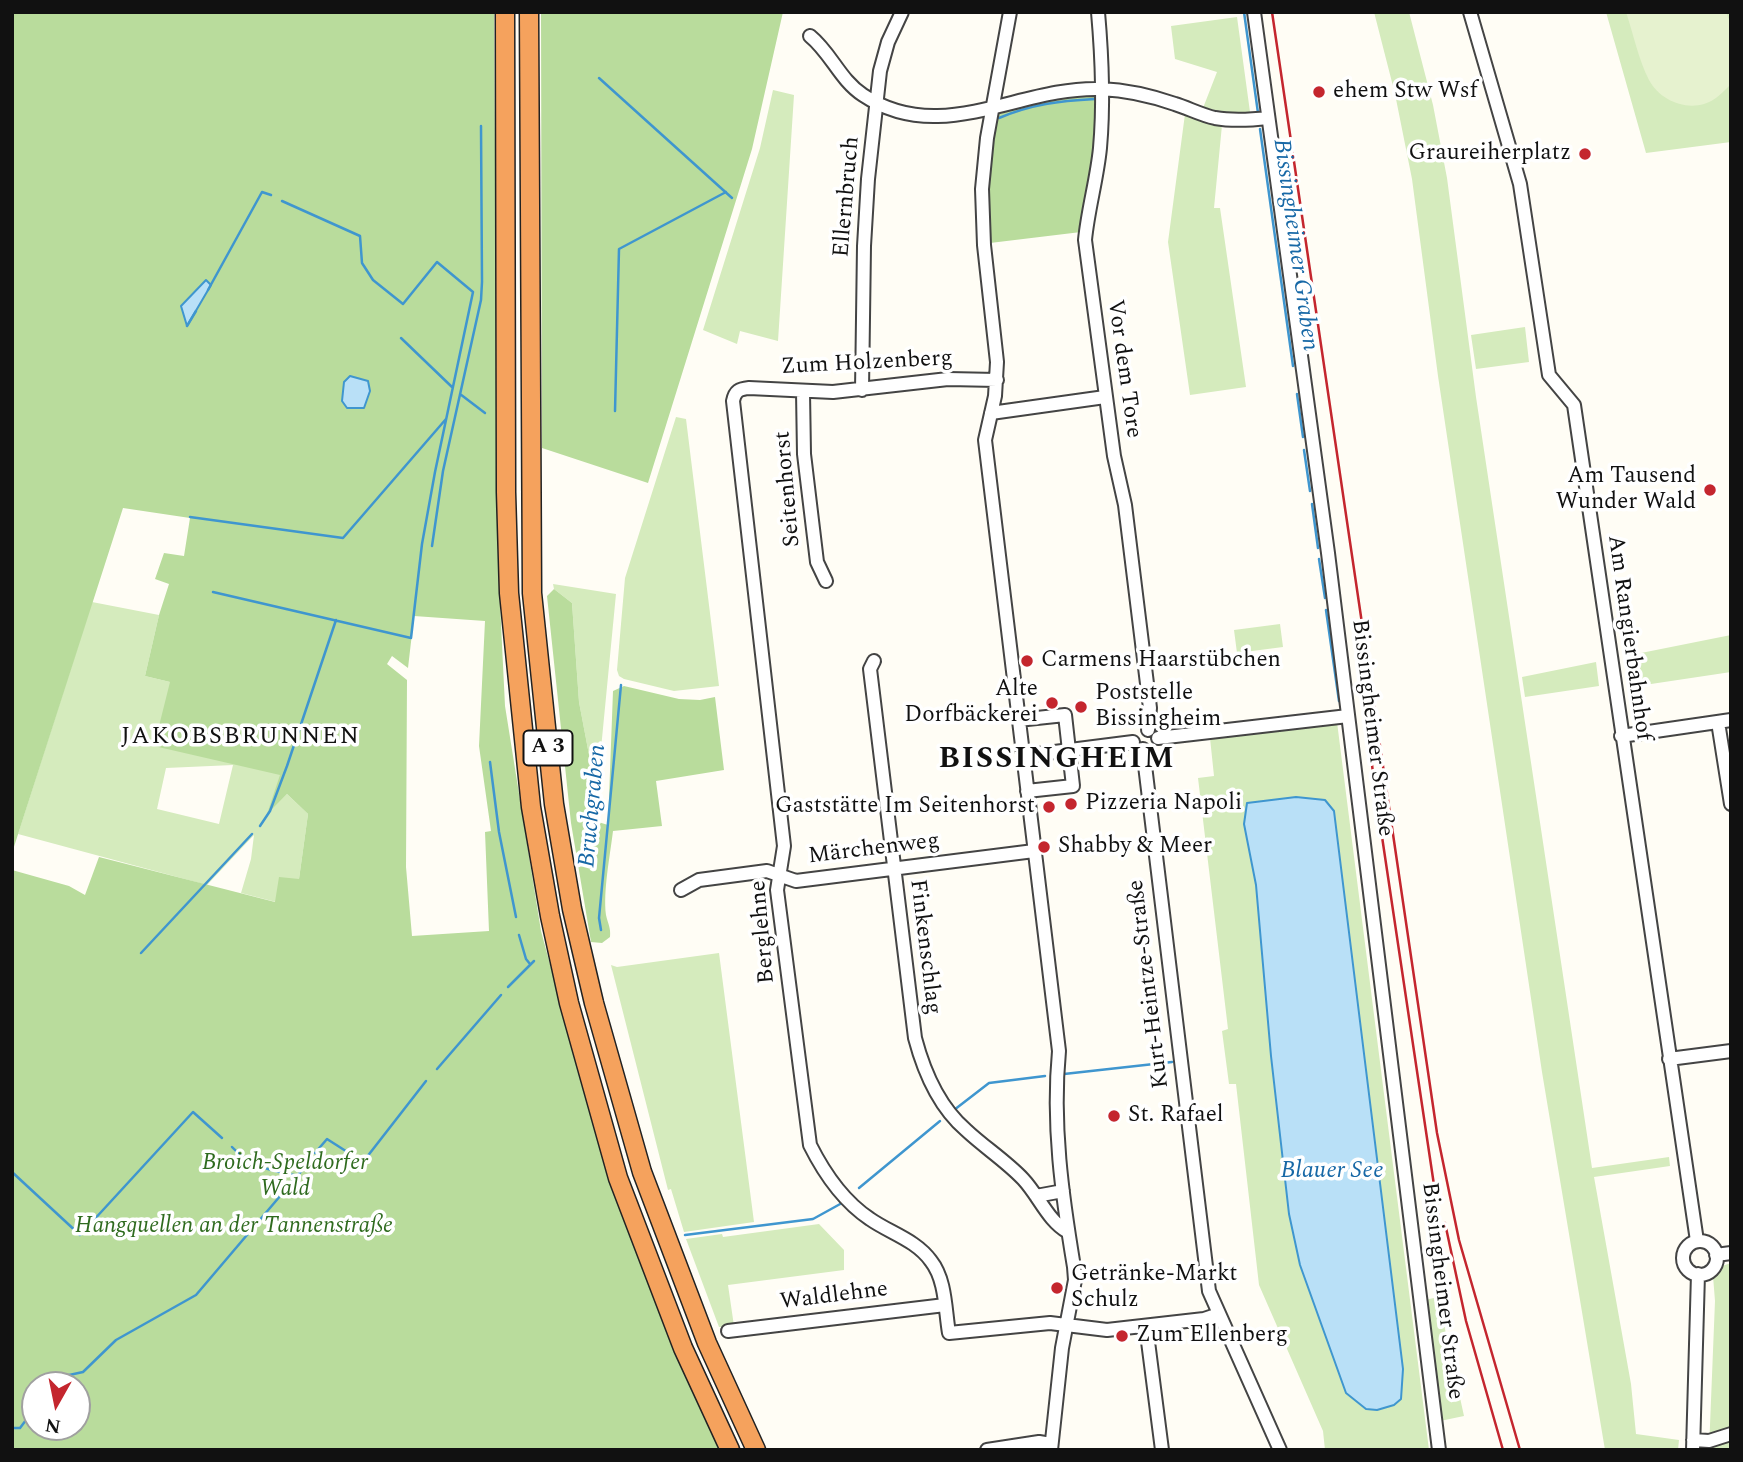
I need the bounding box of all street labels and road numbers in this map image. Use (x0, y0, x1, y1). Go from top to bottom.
street label: Ellernbruch (829, 135, 867, 259)
street label: Vor dem Tore (1100, 298, 1146, 440)
street label: Zum Holzenberg (780, 346, 954, 382)
street label: Seitenhorst (770, 430, 808, 548)
street label: Am Rangierbahnhof (1600, 533, 1656, 743)
street label: Bissingheimer Straße (1344, 618, 1398, 838)
road number: A 3 (524, 730, 572, 766)
street label: Märchenweg (807, 828, 941, 872)
street label: Finkenschlag (902, 878, 946, 1016)
street label: Kurt-Heintze-Straße (1124, 878, 1176, 1090)
street label: Berglehne (746, 879, 782, 985)
street label: Bissingheimer Straße (1414, 1181, 1468, 1401)
street label: Waldlehne (778, 1277, 890, 1317)

